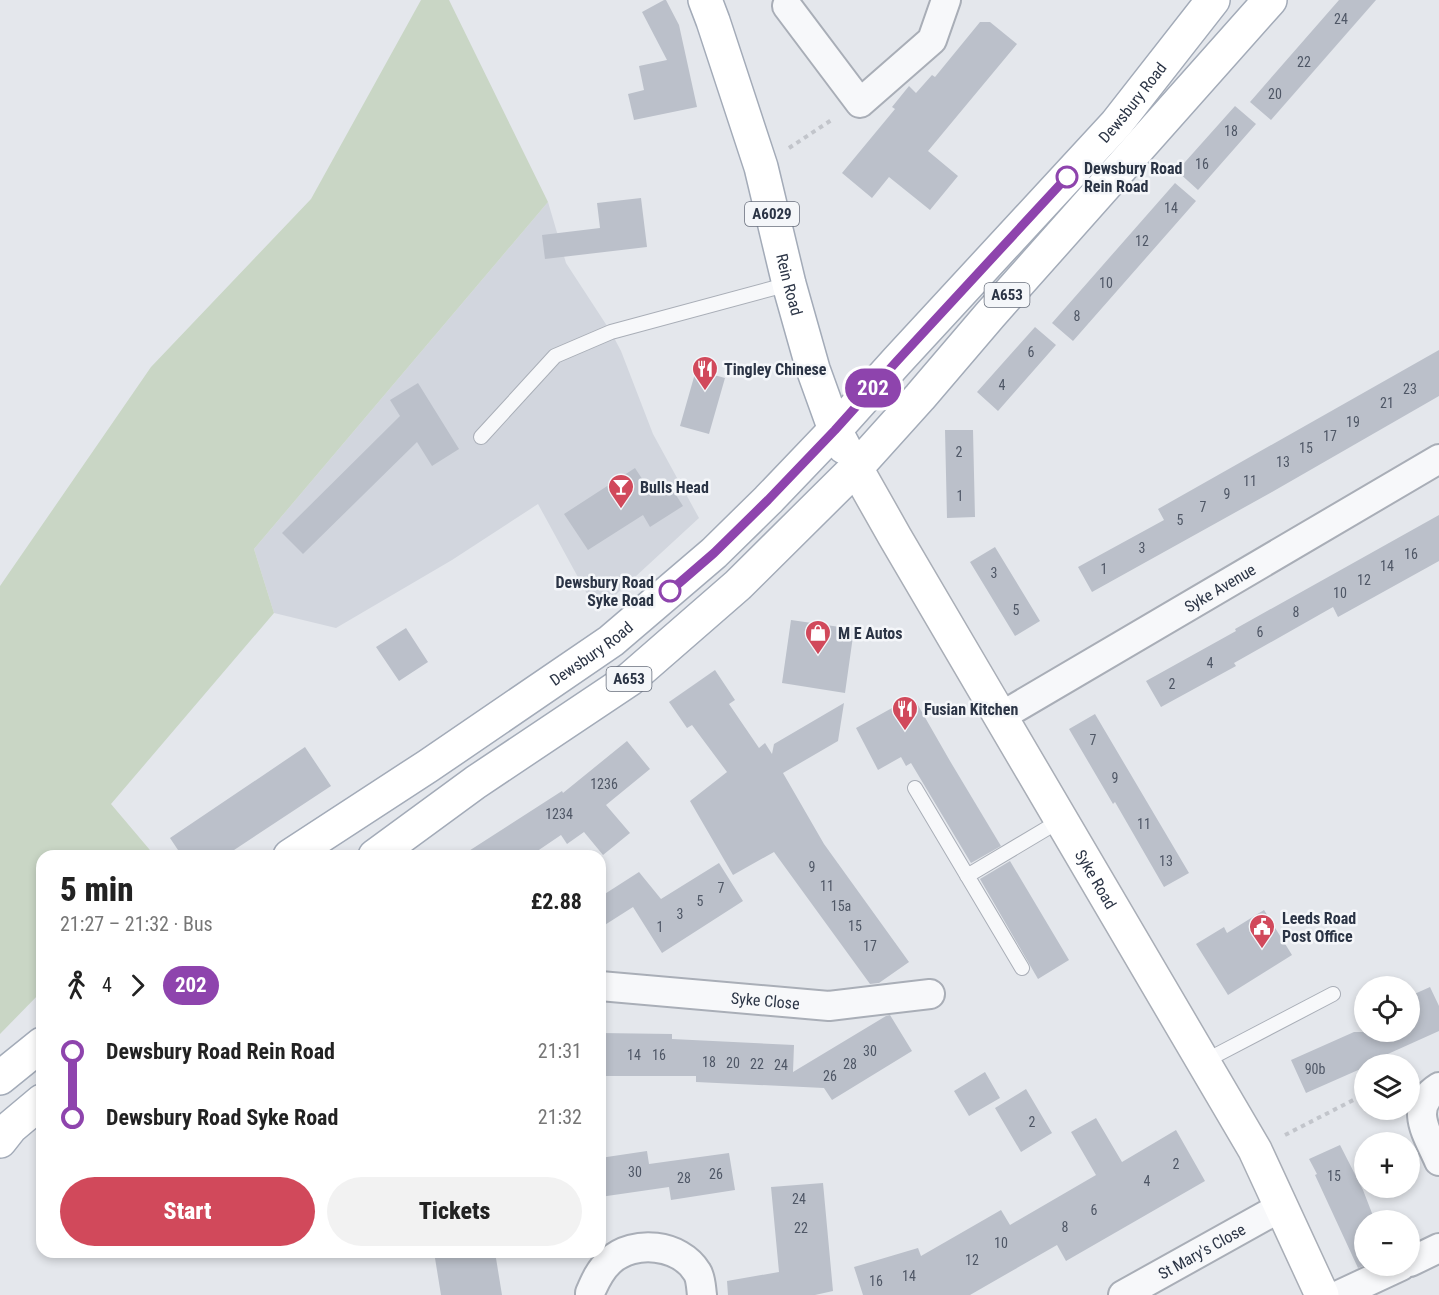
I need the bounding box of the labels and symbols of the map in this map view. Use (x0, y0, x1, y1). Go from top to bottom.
house number: 24 (1334, 11, 1348, 27)
house number: 22 (1297, 54, 1311, 70)
street label: Dewsbury Road (1094, 58, 1170, 146)
house number: 20 (1268, 86, 1282, 102)
house number: 18 (1224, 123, 1238, 139)
house number: 16 (1195, 156, 1209, 172)
place label: Dewsbury Road Rein Road (1084, 159, 1182, 196)
marker: Dewsbury Road Rein Road (1056, 166, 1078, 188)
house number: 14 (1164, 200, 1178, 216)
road number: A6029 (745, 202, 799, 226)
house number: 12 (1135, 233, 1149, 249)
street label: Rein Road (773, 252, 807, 318)
house number: 10 (1099, 275, 1113, 291)
road number: A653 (984, 283, 1030, 307)
house number: 8 (1074, 308, 1081, 324)
house number: 6 (1028, 344, 1035, 360)
restaurant icon: Tingley Chinese (690, 354, 720, 392)
place label: Tingley Chinese (724, 360, 827, 379)
line badge: 202 (838, 368, 908, 408)
house number: 4 (999, 377, 1006, 393)
house number: 23 (1403, 381, 1417, 397)
house number: 21 (1380, 395, 1394, 411)
house number: 19 (1346, 414, 1360, 430)
house number: 17 (1323, 428, 1337, 444)
house number: 15 (1299, 440, 1313, 456)
house number: 2 (956, 444, 963, 460)
house number: 13 (1276, 454, 1290, 470)
bar icon: Bulls Head (606, 472, 636, 510)
house number: 11 (1243, 473, 1257, 489)
place label: Bulls Head (640, 478, 709, 497)
house number: 9 (1224, 486, 1230, 502)
house number: 1 (957, 488, 963, 504)
house number: 7 (1200, 499, 1207, 515)
house number: 5 (1177, 512, 1184, 528)
house number: 3 (1139, 540, 1145, 556)
house number: 16 (1404, 546, 1418, 562)
house number: 14 (1380, 558, 1394, 574)
street label: Syke Avenue (1181, 560, 1259, 616)
house number: 1 (1101, 561, 1107, 577)
house number: 3 (991, 565, 997, 581)
house number: 12 (1357, 572, 1371, 588)
place label: Dewsbury Road Syke Road (556, 573, 654, 610)
marker: Dewsbury Road Syke Road (659, 580, 681, 602)
house number: 10 (1333, 585, 1347, 601)
house number: 5 (1013, 602, 1020, 618)
house number: 8 (1293, 604, 1300, 620)
street label: Dewsbury Road (546, 617, 636, 690)
shop icon: M E Autos (803, 618, 833, 656)
place label: M E Autos (838, 624, 903, 643)
house number: 6 (1257, 624, 1264, 640)
house number: 4 (1207, 655, 1214, 671)
road number: A653 (606, 667, 652, 691)
house number: 2 (1169, 676, 1176, 692)
restaurant icon: Fusian Kitchen (890, 694, 920, 732)
place label: Fusian Kitchen (924, 700, 1018, 719)
house number: 7 (1090, 732, 1097, 748)
house number: 9 (1112, 770, 1118, 786)
house number: 1236 (590, 776, 618, 792)
house number: 1234 (545, 806, 573, 822)
house number: 11 (1137, 816, 1151, 832)
street label: Syke Road (1071, 846, 1121, 912)
house number: 13 (1159, 853, 1173, 869)
house number: 9 (809, 859, 815, 875)
house number: 11 (820, 878, 834, 894)
house number: 7 (718, 880, 725, 896)
house number: 5 (697, 893, 704, 909)
house number: 15a (831, 898, 851, 914)
house number: 3 (677, 906, 683, 922)
place label: Leeds Road Post Office (1282, 909, 1356, 946)
public building icon: Leeds Road Post Office (1247, 912, 1277, 950)
house number: 15 (848, 918, 862, 934)
house number: 1 (657, 919, 663, 935)
house number: 17 (863, 938, 877, 954)
street label: Syke Close (730, 988, 800, 1013)
house number: 30 (863, 1043, 877, 1059)
house number: 14 (627, 1047, 641, 1063)
house number: 16 (652, 1047, 666, 1063)
house number: 18 (702, 1054, 716, 1070)
house number: 20 (726, 1055, 740, 1071)
house number: 22 (750, 1056, 764, 1072)
house number: 28 (843, 1056, 857, 1072)
house number: 24 (774, 1057, 788, 1073)
house number: 90b (1305, 1061, 1325, 1077)
house number: 26 (823, 1068, 837, 1084)
house number: 2 (1029, 1114, 1036, 1130)
house number: 2 (1173, 1156, 1180, 1172)
house number: 30 (628, 1164, 642, 1180)
house number: 26 (709, 1166, 723, 1182)
house number: 15 (1327, 1168, 1341, 1184)
house number: 28 (677, 1170, 691, 1186)
house number: 4 (1144, 1173, 1151, 1189)
house number: 24 (792, 1191, 806, 1207)
house number: 6 (1091, 1202, 1098, 1218)
house number: 8 (1062, 1219, 1069, 1235)
street label: St Mary's Close (1155, 1219, 1249, 1283)
house number: 22 (794, 1220, 808, 1236)
house number: 10 (994, 1235, 1008, 1251)
house number: 12 (965, 1252, 979, 1268)
house number: 14 (902, 1268, 916, 1284)
house number: 16 (869, 1273, 883, 1289)

